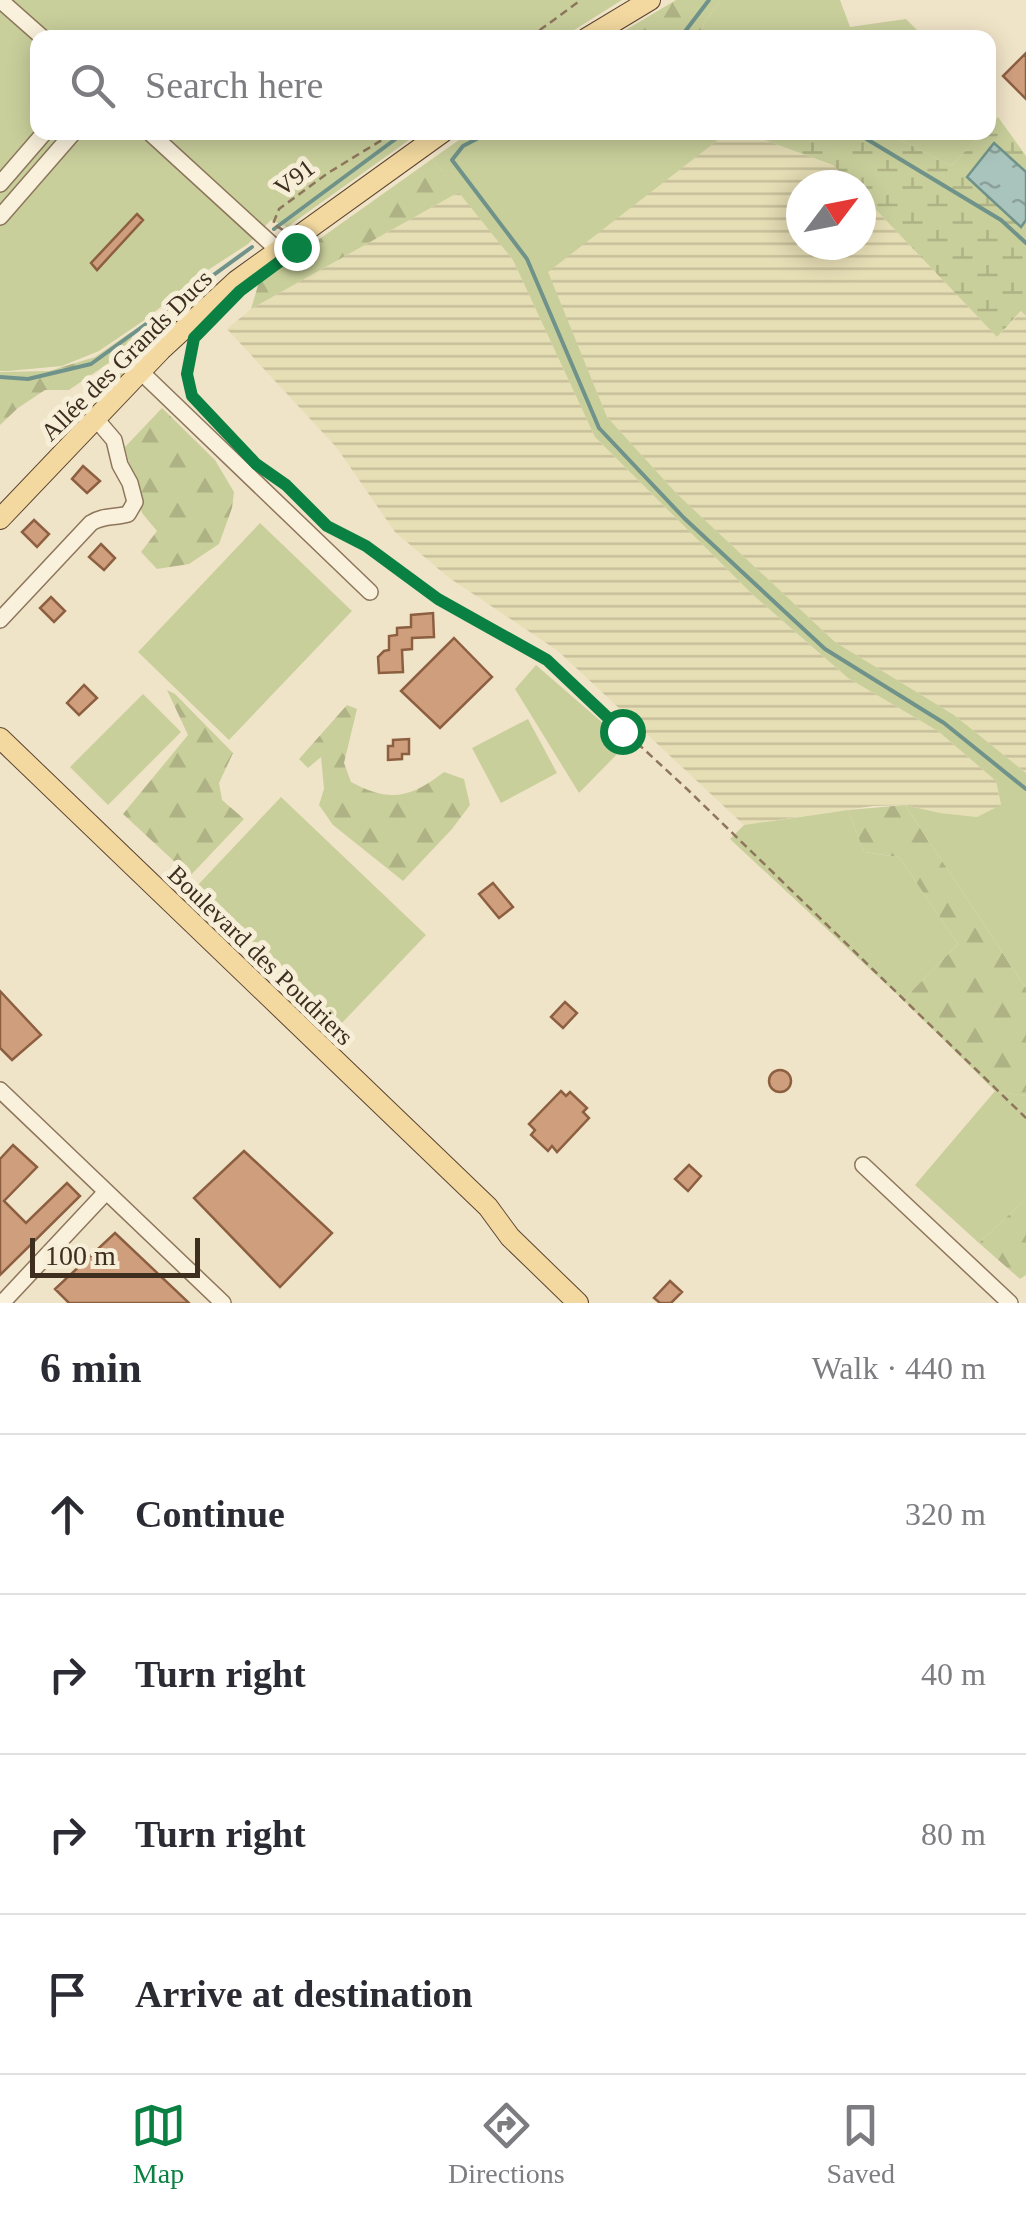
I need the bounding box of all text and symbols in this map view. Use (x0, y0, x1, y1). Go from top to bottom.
search box (30, 30, 996, 140)
icon: search (65, 58, 120, 113)
text: Search here (145, 64, 323, 106)
street label: V91 (269, 154, 320, 201)
north arrow (786, 170, 876, 260)
route end (274, 225, 320, 271)
street label: Allée des Grands Ducs (36, 265, 217, 446)
route start (600, 709, 646, 755)
street label: Boulevard des Poudriers (163, 860, 358, 1050)
scale bar (30, 1233, 200, 1278)
text: 100 m (45, 1240, 116, 1271)
text: 6 min (40, 1345, 142, 1391)
text: Walk · 440 m (812, 1350, 986, 1386)
icon: ahead (40, 1487, 95, 1542)
text: Continue (135, 1493, 285, 1535)
text: 320 m (905, 1496, 986, 1532)
icon: right (40, 1647, 95, 1702)
text: Turn right (135, 1653, 306, 1695)
text: 40 m (921, 1656, 986, 1692)
icon: right (40, 1807, 95, 1862)
text: Turn right (135, 1813, 306, 1855)
text: 80 m (921, 1816, 986, 1852)
icon: arrive (40, 1967, 95, 2022)
text: Arrive at destination (135, 1973, 473, 2015)
tab: Map (131, 2098, 186, 2190)
tab: Directions (448, 2098, 565, 2190)
tab: Saved (827, 2098, 895, 2190)

